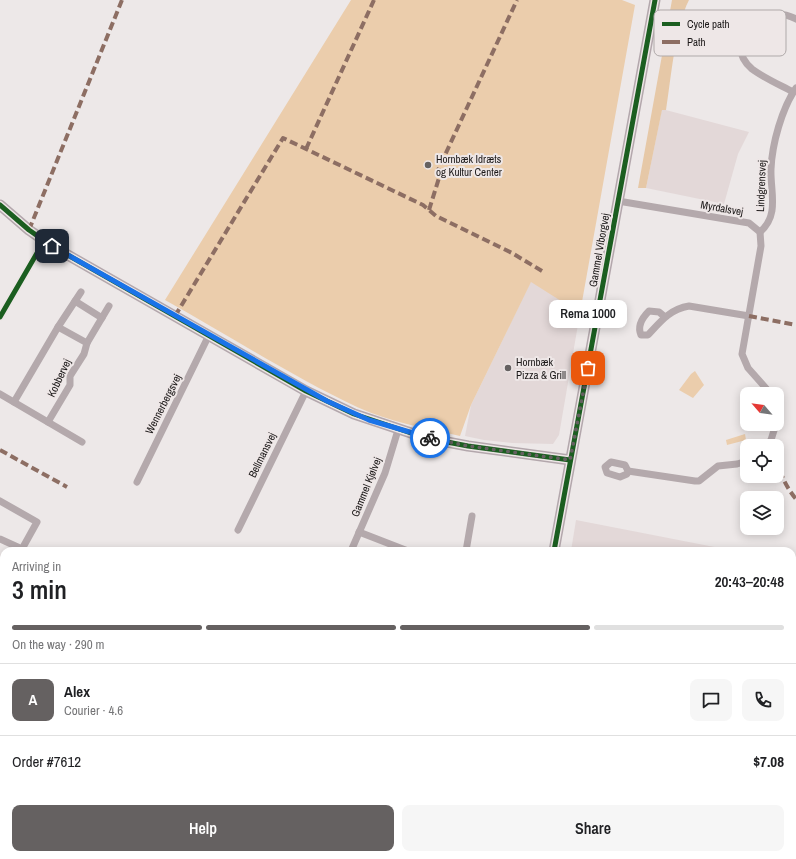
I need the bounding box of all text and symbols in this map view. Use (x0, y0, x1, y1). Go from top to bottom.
legend (654, 10, 786, 56)
text: Cycle path (687, 17, 730, 31)
text: Path (687, 35, 706, 49)
place label: Hornbæk Idræts og Kultur Center (436, 152, 502, 179)
marker: Hornbæk Idræts og Kultur Center (423, 160, 433, 170)
street label: Lindgrensvej (753, 160, 769, 212)
street label: Myrdalsvej (700, 197, 744, 219)
street label: Gammel Viborgvej (586, 212, 612, 288)
pin (35, 229, 69, 263)
icon: home (41, 235, 63, 257)
callout: Rema 1000 (549, 300, 627, 328)
text: Rema 1000 (560, 305, 616, 322)
pin (571, 351, 605, 385)
place label: Hornbæk Pizza & Grill (516, 355, 566, 382)
street label: Kobbervej (44, 357, 74, 399)
icon: bag (577, 357, 599, 379)
marker: Hornbæk Pizza & Grill (503, 363, 513, 373)
street label: Wennerbergsvej (142, 372, 184, 436)
north arrow (740, 387, 784, 431)
map controls (740, 387, 784, 535)
courier (410, 418, 450, 458)
icon: bike (419, 427, 441, 449)
street label: Bellmansvej (245, 430, 279, 480)
button: locate (740, 439, 784, 483)
street label: Gammel Kjølvej (348, 455, 384, 519)
button: layers (740, 491, 784, 535)
text: Arriving in (12, 558, 61, 575)
text: 20:43–20:48 (715, 571, 784, 592)
text: 3 min (12, 572, 67, 607)
text: On the way · 290 m (12, 636, 104, 653)
button: chat (690, 679, 732, 721)
button: phone (742, 679, 784, 721)
text: Alex (64, 681, 90, 702)
text: A (29, 689, 37, 710)
text: Courier · 4.6 (64, 702, 123, 719)
text: Order #7612 (12, 751, 81, 772)
text: $7.08 (753, 751, 784, 772)
button: Help (12, 805, 394, 851)
button: Share (402, 805, 784, 851)

